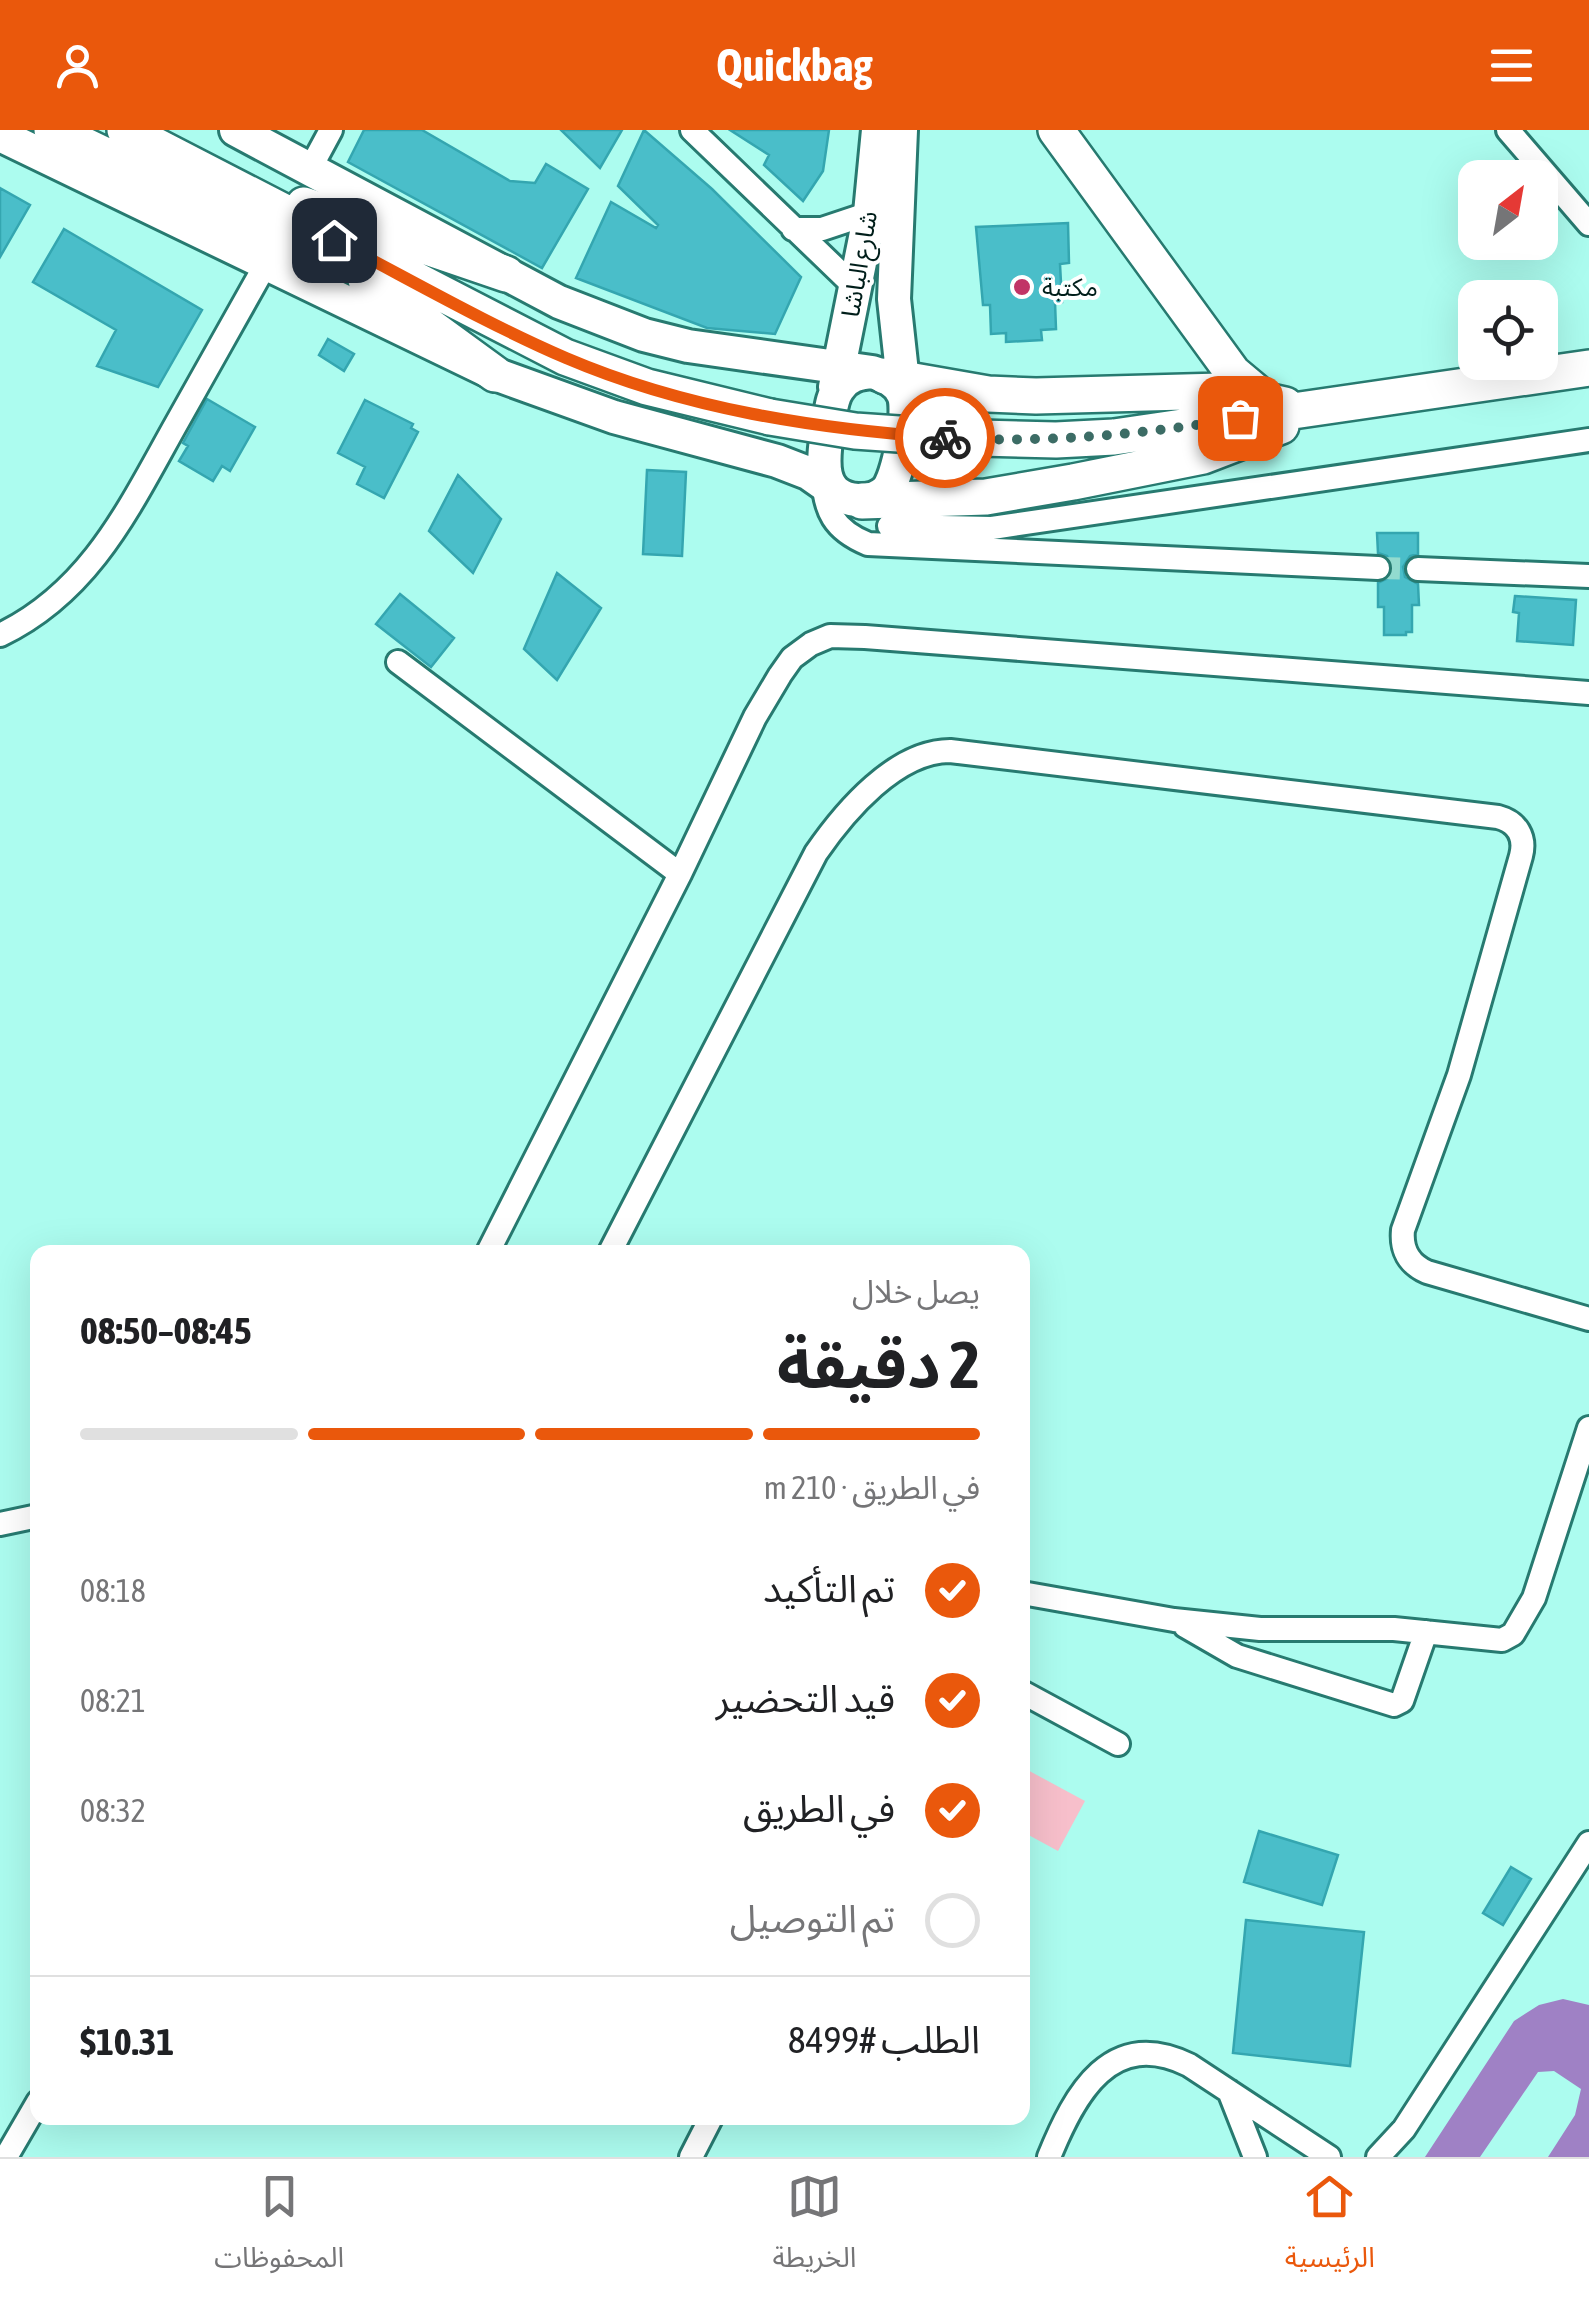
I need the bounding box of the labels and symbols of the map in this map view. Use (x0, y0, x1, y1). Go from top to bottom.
north arrow (1458, 160, 1558, 260)
pin (292, 198, 377, 283)
street label: شارع الباشا (836, 209, 887, 320)
place label: مكتبة (1042, 273, 1098, 301)
marker: مكتبة (1011, 276, 1033, 298)
pin (1198, 376, 1283, 461)
courier (895, 388, 995, 488)

